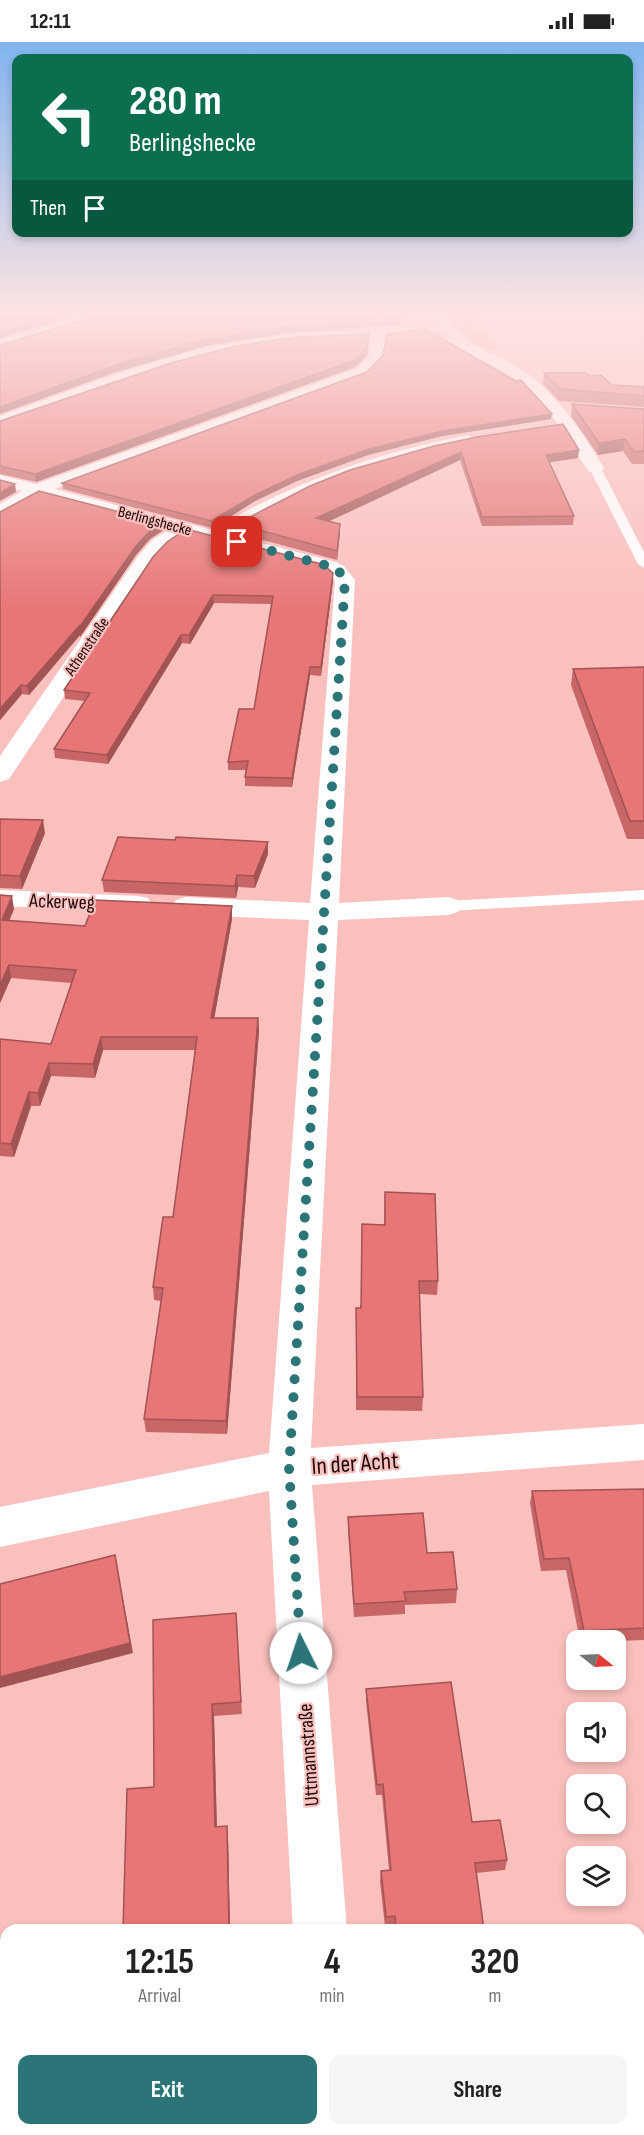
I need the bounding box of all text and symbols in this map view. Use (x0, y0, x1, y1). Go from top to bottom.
text: 12:11 (30, 8, 71, 35)
text: 280 m (129, 76, 222, 127)
icon: left (30, 78, 108, 156)
text: Berlingshecke (129, 127, 256, 159)
icon: arrive (78, 192, 111, 225)
text: Then (30, 195, 66, 222)
street label: Berlingshecke (116, 503, 193, 540)
pin (211, 516, 262, 567)
icon: arrive (220, 525, 253, 558)
street label: Athenstraße (60, 614, 114, 680)
street label: Ackerweg (28, 889, 95, 915)
street label: In der Acht (310, 1446, 400, 1481)
position arrow (269, 1621, 333, 1685)
north arrow (566, 1630, 626, 1690)
map controls (566, 1630, 626, 1906)
button: sound (566, 1702, 626, 1762)
street label: Uttmannstraße (293, 1703, 325, 1807)
button: search (566, 1774, 626, 1834)
button: layers (566, 1846, 626, 1906)
text: 12:15 (126, 1941, 194, 1984)
text: 4 (324, 1941, 341, 1984)
text: 320 (470, 1941, 519, 1984)
text: Arrival (138, 1984, 181, 2008)
text: min (320, 1984, 345, 2008)
text: m (488, 1984, 501, 2008)
button: Exit (18, 2055, 317, 2124)
button: Share (329, 2055, 627, 2124)

